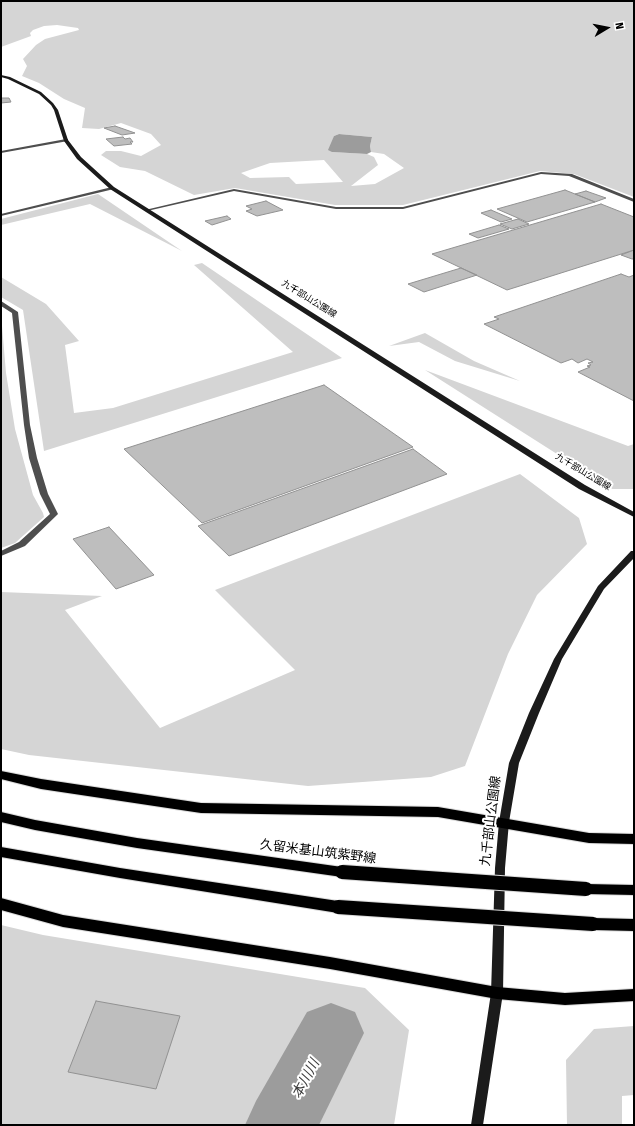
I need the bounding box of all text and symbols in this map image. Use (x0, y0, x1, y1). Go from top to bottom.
north arrow (587, 8, 627, 48)
text: N (612, 21, 626, 30)
street label: 九千部山公園線 (279, 278, 339, 320)
street label: 九千部山公園線 (553, 451, 613, 493)
street label: 九千部山公園線 (478, 775, 504, 867)
street label: 久留米基山筑紫野線 (259, 837, 377, 867)
water label: 本川川 (289, 1057, 323, 1101)

